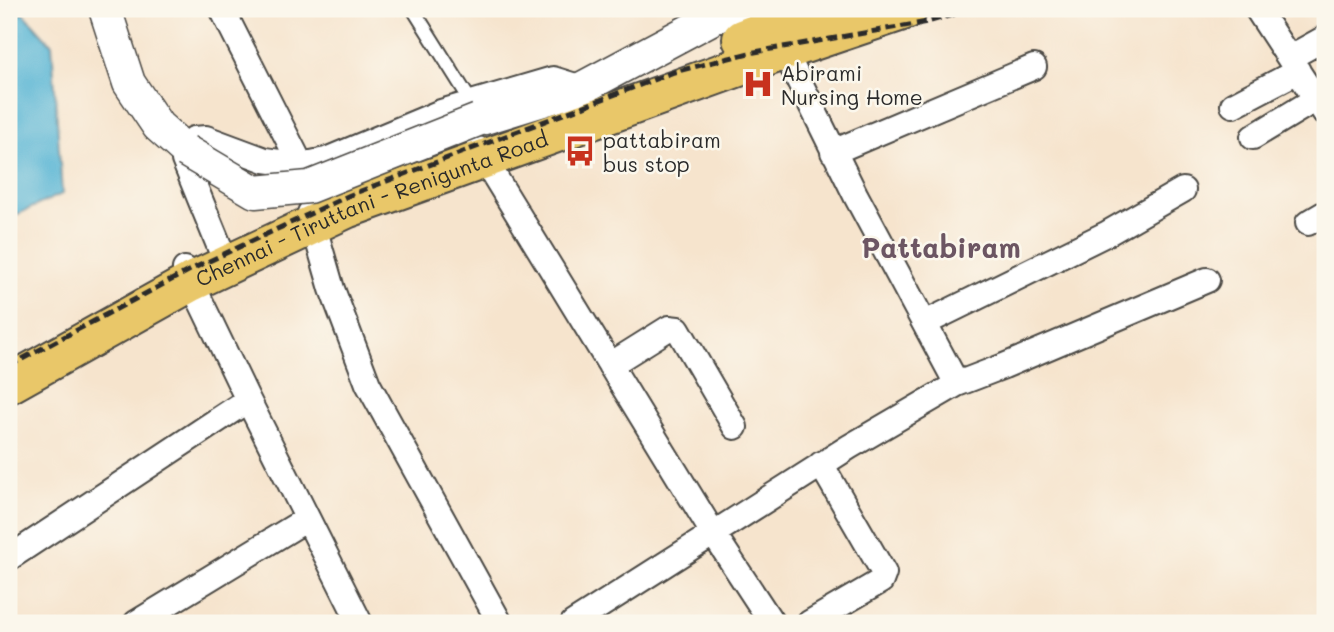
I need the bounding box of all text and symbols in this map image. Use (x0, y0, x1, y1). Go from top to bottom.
place label: Abirami Nursing Home (781, 59, 923, 110)
hospital icon: Abirami Nursing Home (741, 67, 775, 101)
street label: Chennai - Tiruttani - Renigunta Road (191, 124, 551, 292)
place label: pattabiram bus stop (603, 126, 721, 177)
bus stop icon: pattabiram bus stop (563, 134, 597, 168)
district label: Pattabiram (861, 229, 1021, 265)

